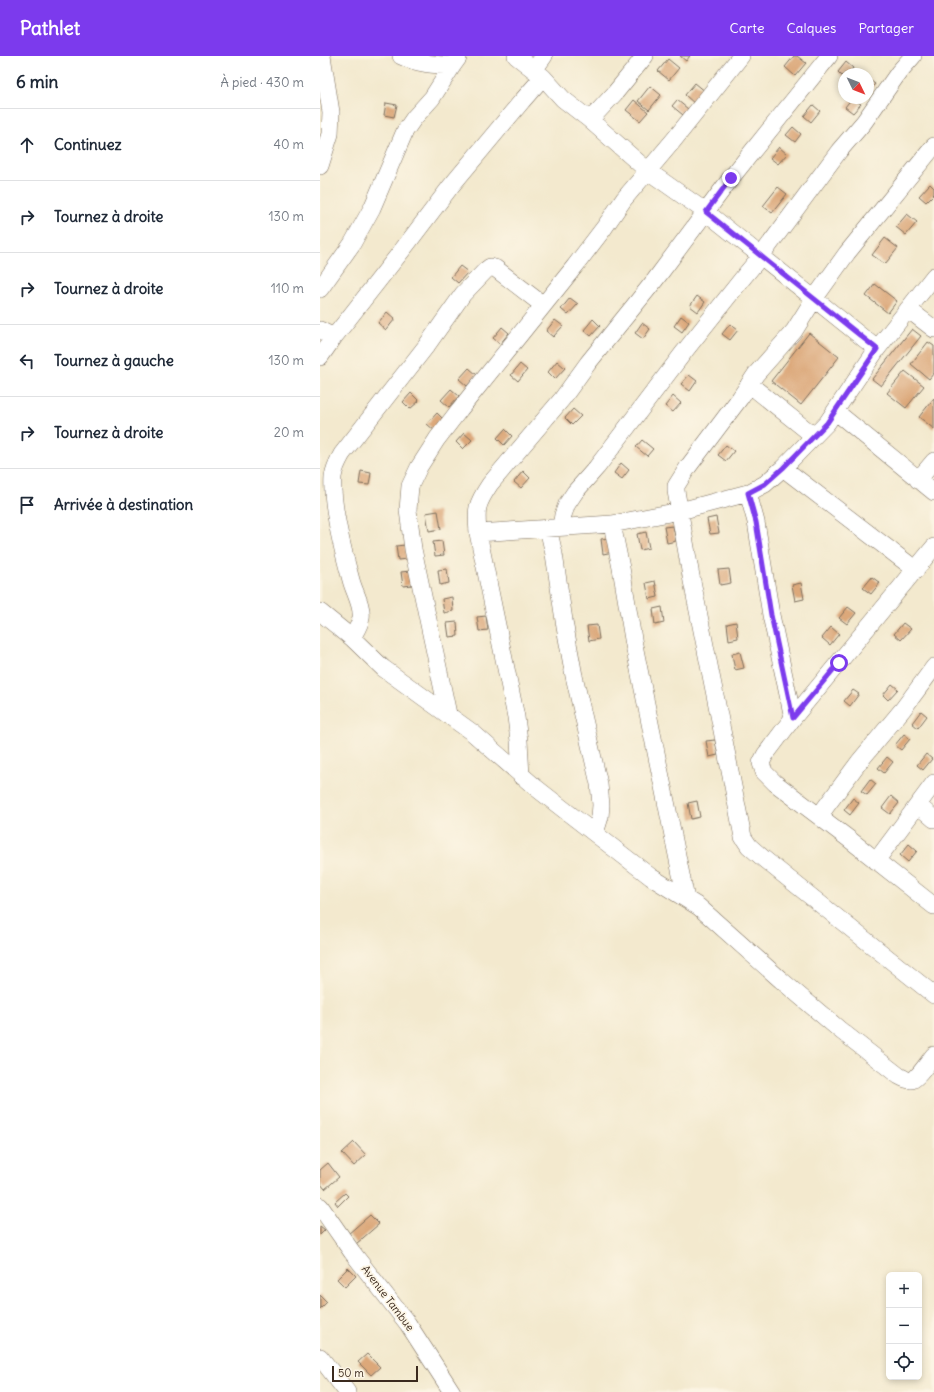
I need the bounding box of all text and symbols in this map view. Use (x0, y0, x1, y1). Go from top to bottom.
text: Pathlet (20, 16, 80, 40)
text: Carte (730, 19, 764, 37)
text: Calques (786, 19, 836, 37)
text: Partager (858, 19, 914, 37)
north arrow (838, 68, 874, 104)
text: 6 min (16, 71, 58, 93)
text: À pied · 430 m (221, 74, 304, 91)
icon: ahead (16, 134, 38, 156)
text: Continuez (54, 135, 122, 154)
text: 40 m (273, 136, 304, 153)
route end (722, 169, 740, 187)
icon: right (16, 206, 38, 228)
text: Tournez à droite (54, 207, 163, 226)
text: 130 m (268, 208, 304, 225)
icon: right (16, 278, 38, 300)
text: Tournez à droite (54, 279, 163, 298)
text: 110 m (271, 280, 304, 297)
icon: left (16, 350, 38, 372)
text: Tournez à gauche (54, 351, 174, 370)
text: 130 m (268, 352, 304, 369)
icon: right (16, 422, 38, 444)
text: Tournez à droite (54, 423, 163, 442)
text: 20 m (274, 424, 304, 441)
icon: arrive (16, 494, 38, 516)
text: Arrivée à destination (54, 495, 193, 514)
route start (830, 654, 848, 672)
street label: Avenue Tambue (359, 1262, 417, 1334)
map controls (886, 1272, 922, 1380)
button: + (886, 1272, 922, 1308)
button: − (886, 1308, 922, 1344)
button: locate (886, 1344, 922, 1380)
scale bar (332, 1364, 418, 1383)
text: 50 m (338, 1366, 364, 1380)

